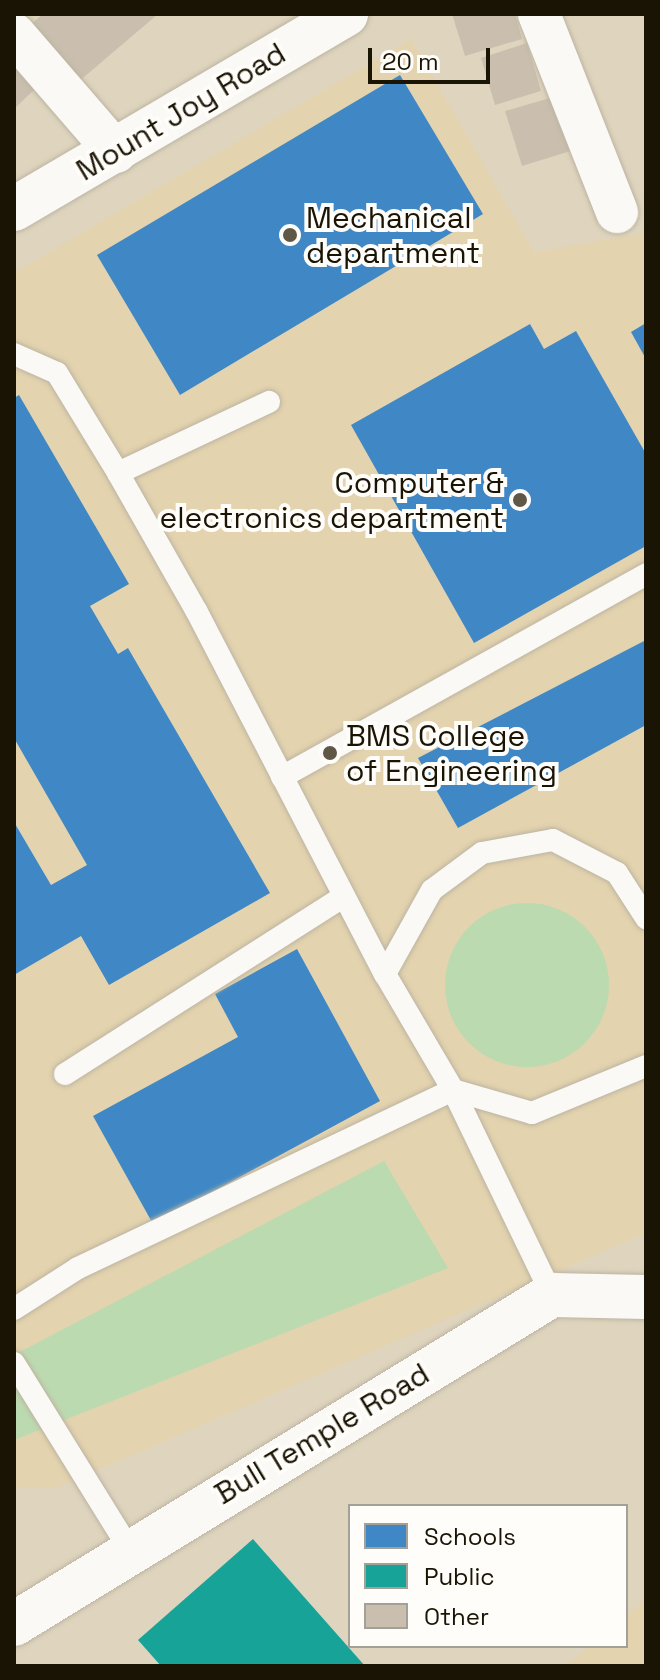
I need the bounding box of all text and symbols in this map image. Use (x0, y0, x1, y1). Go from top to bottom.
scale bar (372, 32, 494, 82)
street label: Mount Joy Road (70, 35, 292, 189)
text: 20 m (382, 46, 439, 77)
place label: Mechanical department (306, 200, 480, 270)
marker: Mechanical department (281, 226, 299, 244)
place label: Computer & electronics department (159, 465, 504, 536)
marker: Computer & electronics department (511, 491, 529, 509)
place label: BMS College of Engineering (346, 718, 557, 788)
marker: BMS College of Engineering (321, 744, 339, 762)
street label: Bull Temple Road (208, 1356, 436, 1512)
legend (348, 1504, 628, 1648)
text: Schools (424, 1521, 516, 1552)
text: Public (424, 1561, 495, 1592)
text: Other (424, 1601, 489, 1632)

